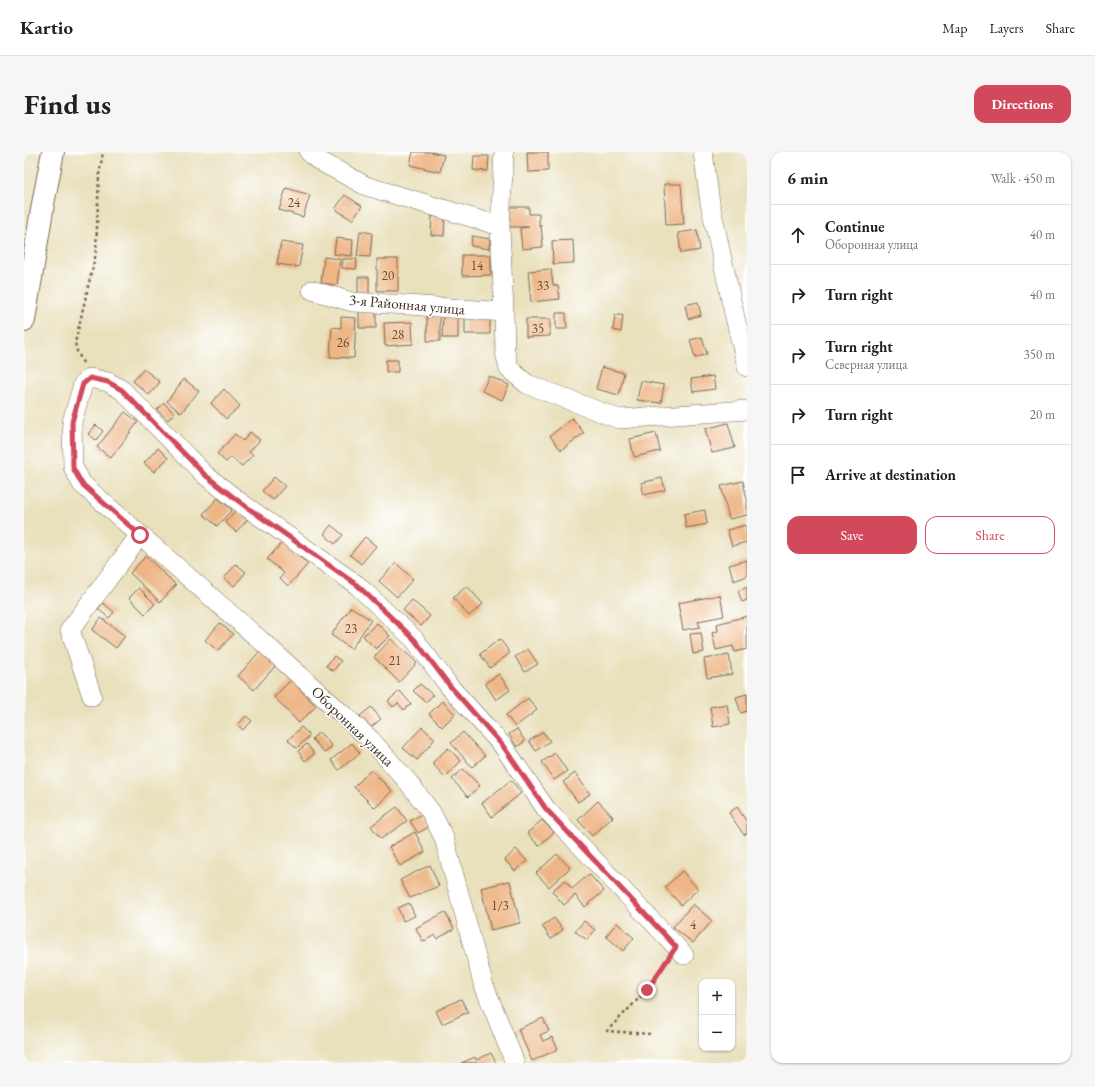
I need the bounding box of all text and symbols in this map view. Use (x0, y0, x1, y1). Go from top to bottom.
text: Kartio (20, 15, 73, 40)
text: Map (942, 19, 967, 37)
text: Layers (989, 19, 1024, 37)
text: Share (1046, 19, 1075, 37)
button: Directions (974, 85, 1071, 123)
text: Find us (24, 86, 111, 122)
text: 6 min (787, 167, 828, 189)
text: Walk · 450 m (991, 170, 1055, 187)
house number: 24 (288, 194, 301, 211)
text: Continue (825, 217, 885, 236)
icon: ahead (787, 224, 809, 246)
text: 40 m (1030, 226, 1055, 243)
text: Оборонная улица (825, 236, 918, 253)
house number: 14 (471, 257, 484, 274)
house number: 20 (382, 267, 394, 284)
house number: 33 (537, 277, 549, 294)
icon: right (787, 284, 809, 306)
text: Turn right (825, 285, 893, 304)
text: 40 m (1030, 286, 1055, 303)
street label: 3-я Районная улица (348, 289, 466, 319)
house number: 35 (532, 320, 544, 337)
house number: 28 (392, 326, 404, 343)
house number: 26 (337, 334, 349, 351)
text: Turn right (825, 337, 893, 356)
icon: right (787, 344, 809, 366)
text: 350 m (1024, 346, 1055, 363)
text: Северная улица (825, 356, 907, 373)
icon: right (787, 404, 809, 426)
text: Turn right (825, 405, 893, 424)
text: 20 m (1030, 406, 1055, 423)
icon: arrive (787, 464, 809, 486)
text: Arrive at destination (825, 465, 956, 484)
button: Save (787, 516, 917, 554)
button: Share (925, 516, 1055, 554)
route start (131, 526, 149, 544)
house number: 23 (345, 620, 357, 637)
house number: 21 (389, 652, 401, 669)
street label: Оборонная улица (308, 682, 398, 770)
house number: 1/3 (491, 897, 509, 914)
house number: 4 (690, 916, 697, 933)
map controls (699, 979, 735, 1051)
button: + (699, 979, 735, 1015)
route end (638, 981, 656, 999)
button: − (699, 1015, 735, 1051)

